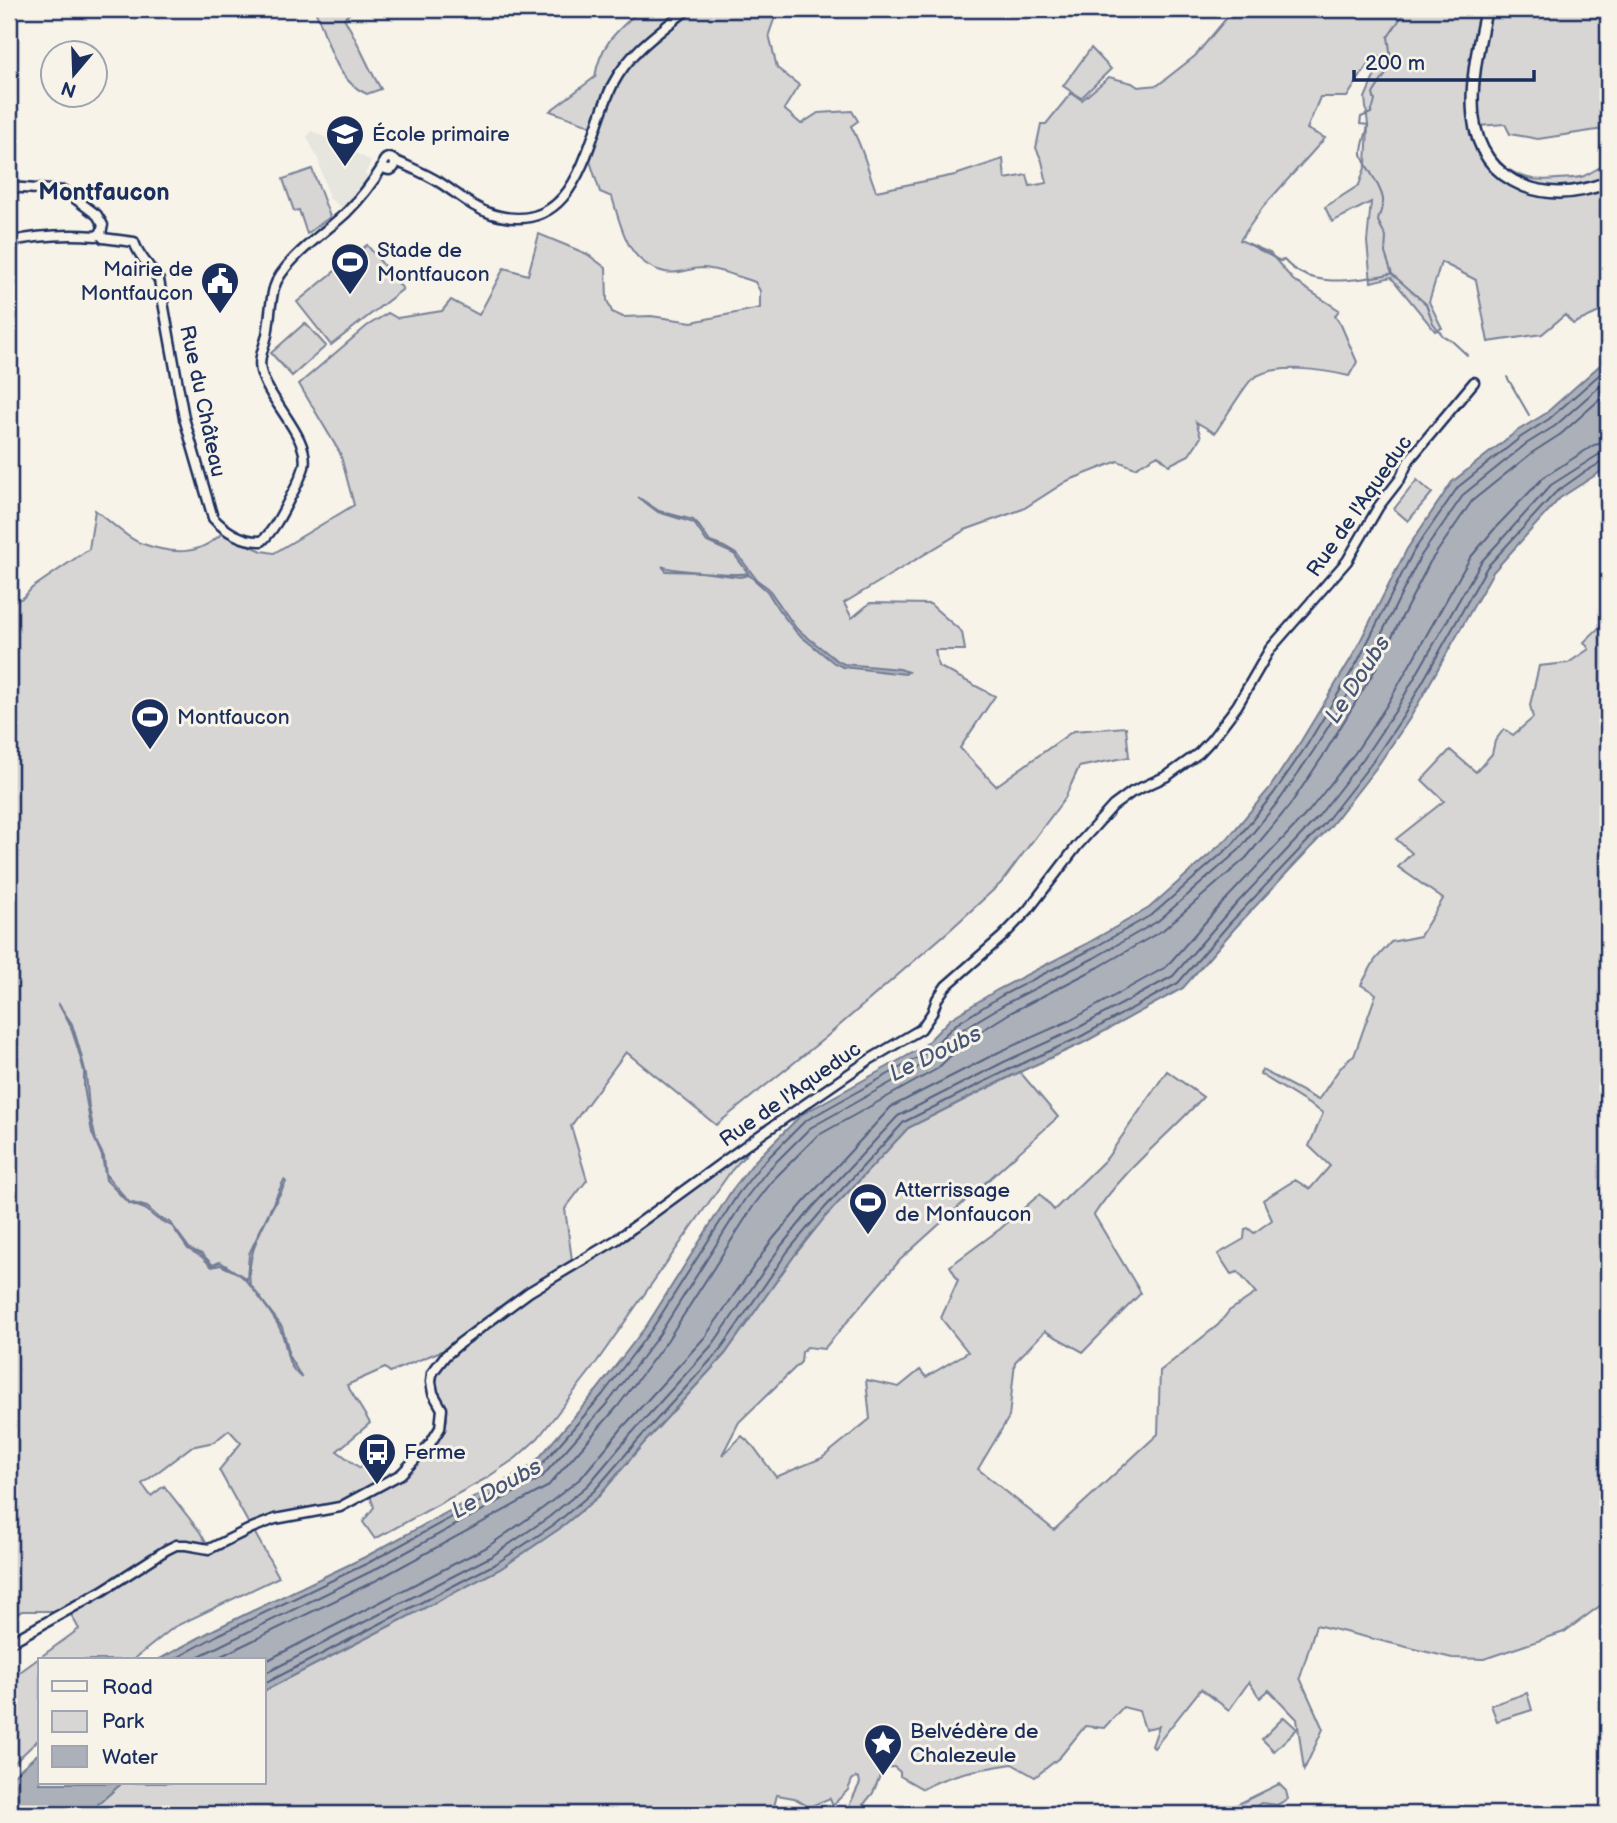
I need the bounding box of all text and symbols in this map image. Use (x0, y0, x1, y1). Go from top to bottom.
north arrow (38, 38, 108, 108)
scale bar (1354, 38, 1535, 82)
text: 200 m (1365, 51, 1425, 76)
text: N (58, 75, 79, 102)
school or university icon: École primaire (324, 113, 366, 168)
place label: École primaire (372, 122, 510, 147)
district label: Montfaucon (38, 178, 170, 207)
place label: Stade de Montfaucon (377, 238, 490, 287)
sports icon: Stade de Montfaucon (329, 241, 371, 296)
place label: Mairie de Montfaucon (80, 257, 193, 306)
public building icon: Mairie de Montfaucon (199, 260, 241, 315)
street label: Rue du Château (174, 323, 231, 479)
street label: Rue de l'Aqueduc (1301, 431, 1417, 582)
water label: Le Doubs (1319, 630, 1397, 729)
sports icon: Montfaucon (129, 696, 171, 751)
place label: Montfaucon (177, 705, 290, 730)
water label: Le Doubs (885, 1019, 986, 1088)
street label: Rue de l'Aqueduc (715, 1036, 866, 1152)
place label: Atterrissage de Monfaucon (895, 1178, 1031, 1227)
sports icon: Atterrissage de Monfaucon (847, 1181, 889, 1236)
bus stop icon: Ferme (356, 1431, 398, 1486)
place label: Ferme (404, 1440, 466, 1465)
water label: Le Doubs (446, 1452, 547, 1525)
legend (38, 1658, 266, 1784)
text: Road (102, 1675, 153, 1700)
text: Park (102, 1709, 145, 1734)
place label: Belvédère de Chalezeule (910, 1719, 1038, 1768)
place icon: Belvédère de Chalezeule (862, 1722, 904, 1777)
text: Water (102, 1745, 158, 1770)

